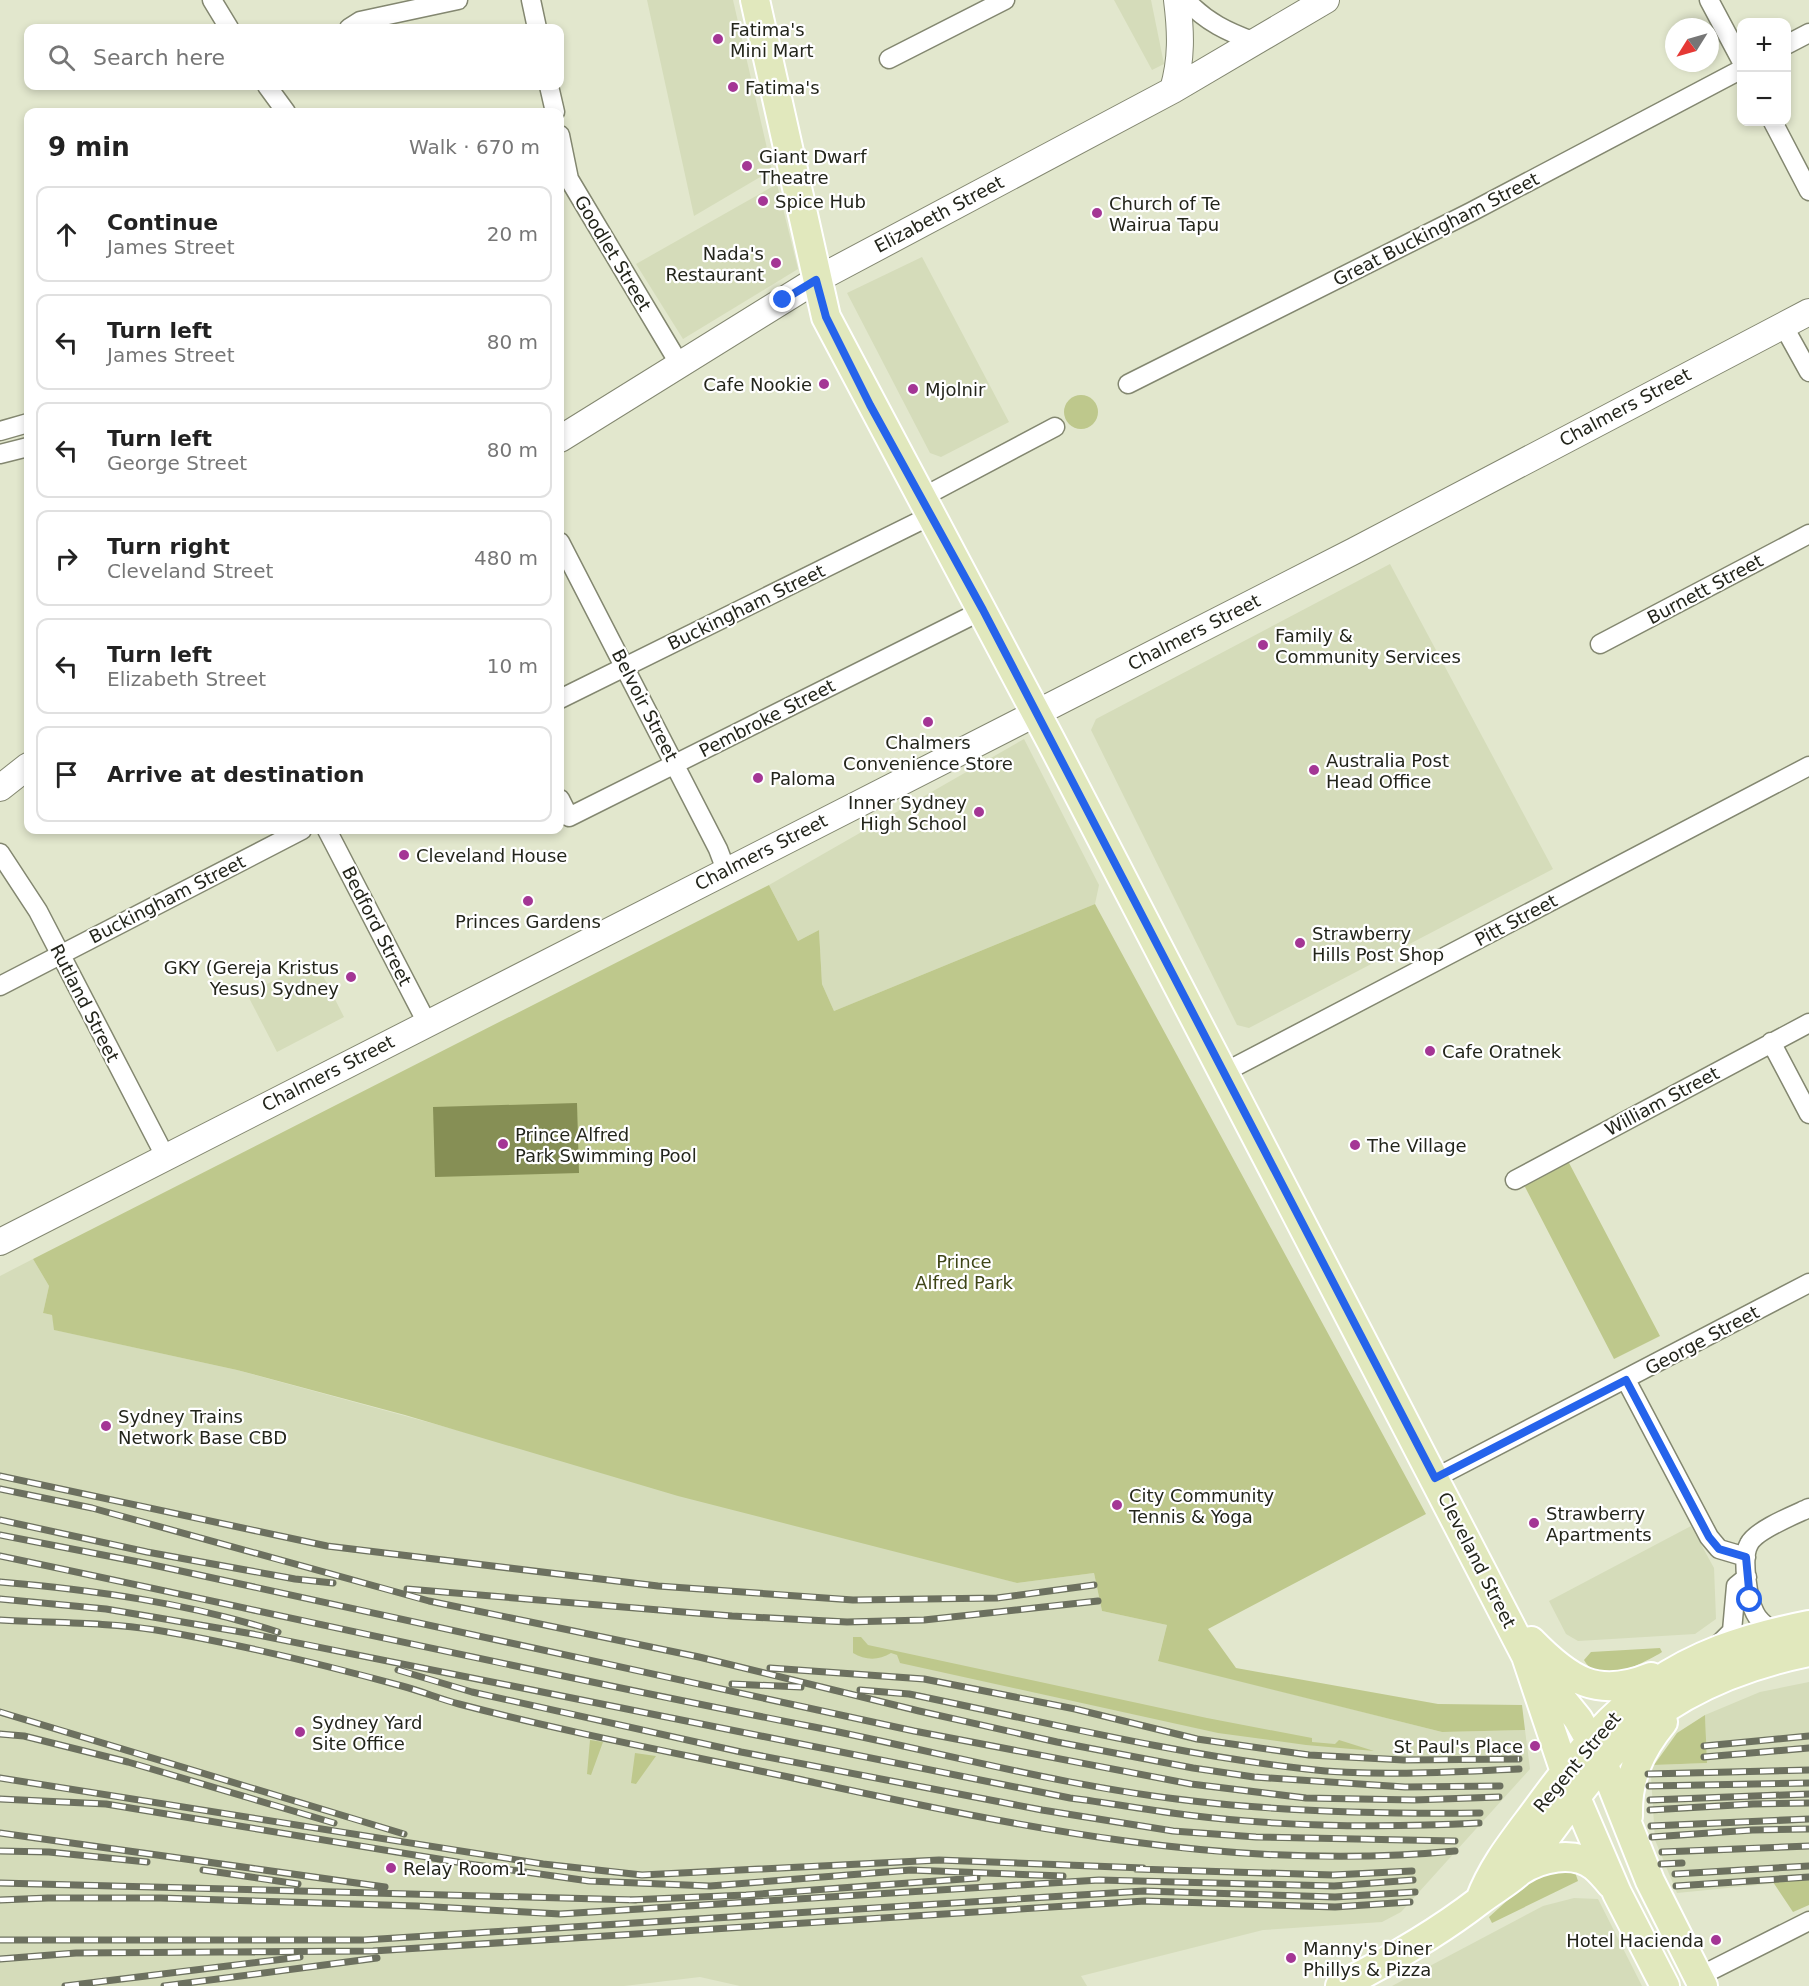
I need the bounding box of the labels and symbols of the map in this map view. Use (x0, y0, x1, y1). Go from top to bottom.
north arrow (1665, 18, 1719, 72)
place label: Fatima's Mini Mart (730, 19, 814, 61)
marker: Fatima's Mini Mart (711, 32, 725, 46)
place label: Fatima's (745, 77, 820, 98)
marker: Fatima's (726, 80, 740, 94)
place label: Giant Dwarf Theatre (758, 146, 867, 188)
marker: Giant Dwarf Theatre (740, 159, 754, 173)
street label: Great Buckingham Street (1330, 168, 1542, 290)
street label: Elizabeth Street (871, 171, 1007, 257)
street label: Goodlet Street (570, 191, 656, 315)
place label: Spice Hub (775, 191, 866, 212)
place label: Church of Te Wairua Tapu (1109, 193, 1221, 235)
marker: Spice Hub (756, 194, 770, 208)
marker: Church of Te Wairua Tapu (1090, 206, 1104, 220)
place label: Nada's Restaurant (665, 243, 764, 285)
marker: Nada's Restaurant (769, 256, 783, 270)
route end (769, 286, 795, 312)
street label: Chalmers Street (1556, 364, 1694, 450)
place label: Cafe Nookie (703, 374, 812, 395)
marker: Cafe Nookie (817, 377, 831, 391)
place label: Mjolnir (925, 379, 986, 400)
marker: Mjolnir (906, 382, 920, 396)
street label: Burnett Street (1644, 550, 1766, 628)
street label: Buckingham Street (664, 560, 828, 654)
street label: Chalmers Street (1124, 590, 1264, 674)
place label: Family & Community Services (1275, 625, 1461, 667)
marker: Family & Community Services (1256, 638, 1270, 652)
street label: Belvoir Street (608, 645, 682, 765)
street label: Pembroke Street (696, 675, 838, 761)
marker: Chalmers Convenience Store (921, 715, 935, 729)
place label: Chalmers Convenience Store (843, 732, 1013, 774)
place label: Australia Post Head Office (1326, 750, 1449, 792)
marker: Australia Post Head Office (1307, 763, 1321, 777)
place label: Paloma (770, 768, 836, 789)
marker: Paloma (751, 771, 765, 785)
place label: Inner Sydney High School (848, 792, 967, 834)
marker: Inner Sydney High School (972, 805, 986, 819)
street label: Chalmers Street (691, 810, 831, 894)
place label: Cleveland House (416, 845, 567, 866)
marker: Cleveland House (397, 848, 411, 862)
street label: Buckingham Street (85, 851, 249, 947)
street label: Bedford Street (338, 863, 416, 989)
street label: Pitt Street (1471, 890, 1561, 950)
marker: Princes Gardens (521, 894, 535, 908)
place label: Princes Gardens (455, 911, 601, 932)
place label: Strawberry Hills Post Shop (1312, 923, 1444, 965)
marker: Strawberry Hills Post Shop (1293, 936, 1307, 950)
street label: Rutland Street (46, 941, 124, 1065)
place label: GKY (Gereja Kristus Yesus) Sydney (164, 957, 339, 999)
marker: GKY (Gereja Kristus Yesus) Sydney (344, 970, 358, 984)
street label: Chalmers Street (258, 1031, 398, 1115)
place label: Cafe Oratnek (1442, 1041, 1562, 1062)
marker: Cafe Oratnek (1423, 1044, 1437, 1058)
street label: William Street (1601, 1062, 1723, 1140)
place label: Prince Alfred Park Swimming Pool (515, 1124, 697, 1166)
place label: The Village (1366, 1135, 1467, 1156)
marker: Prince Alfred Park Swimming Pool (496, 1137, 510, 1151)
marker: The Village (1348, 1138, 1362, 1152)
park label: Prince Alfred Park (915, 1251, 1013, 1293)
street label: George Street (1641, 1301, 1763, 1379)
place label: Sydney Trains Network Base CBD (118, 1406, 287, 1448)
marker: Sydney Trains Network Base CBD (99, 1419, 113, 1433)
place label: City Community Tennis & Yoga (1128, 1485, 1275, 1527)
street label: Cleveland Street (1434, 1489, 1520, 1631)
marker: City Community Tennis & Yoga (1110, 1498, 1124, 1512)
place label: Strawberry Apartments (1546, 1503, 1652, 1545)
marker: Strawberry Apartments (1527, 1516, 1541, 1530)
route start (1736, 1586, 1762, 1612)
street label: Regent Street (1529, 1708, 1625, 1816)
place label: Sydney Yard Site Office (312, 1712, 422, 1754)
marker: Sydney Yard Site Office (293, 1725, 307, 1739)
place label: St Paul's Place (1393, 1736, 1523, 1757)
marker: St Paul's Place (1528, 1739, 1542, 1753)
place label: Relay Room 1 (403, 1858, 527, 1879)
marker: Relay Room 1 (384, 1861, 398, 1875)
place label: Hotel Hacienda (1566, 1930, 1704, 1951)
marker: Hotel Hacienda (1709, 1933, 1723, 1947)
place label: Manny's Diner Phillys & Pizza (1303, 1938, 1432, 1980)
marker: Manny's Diner Phillys & Pizza (1284, 1951, 1298, 1965)

